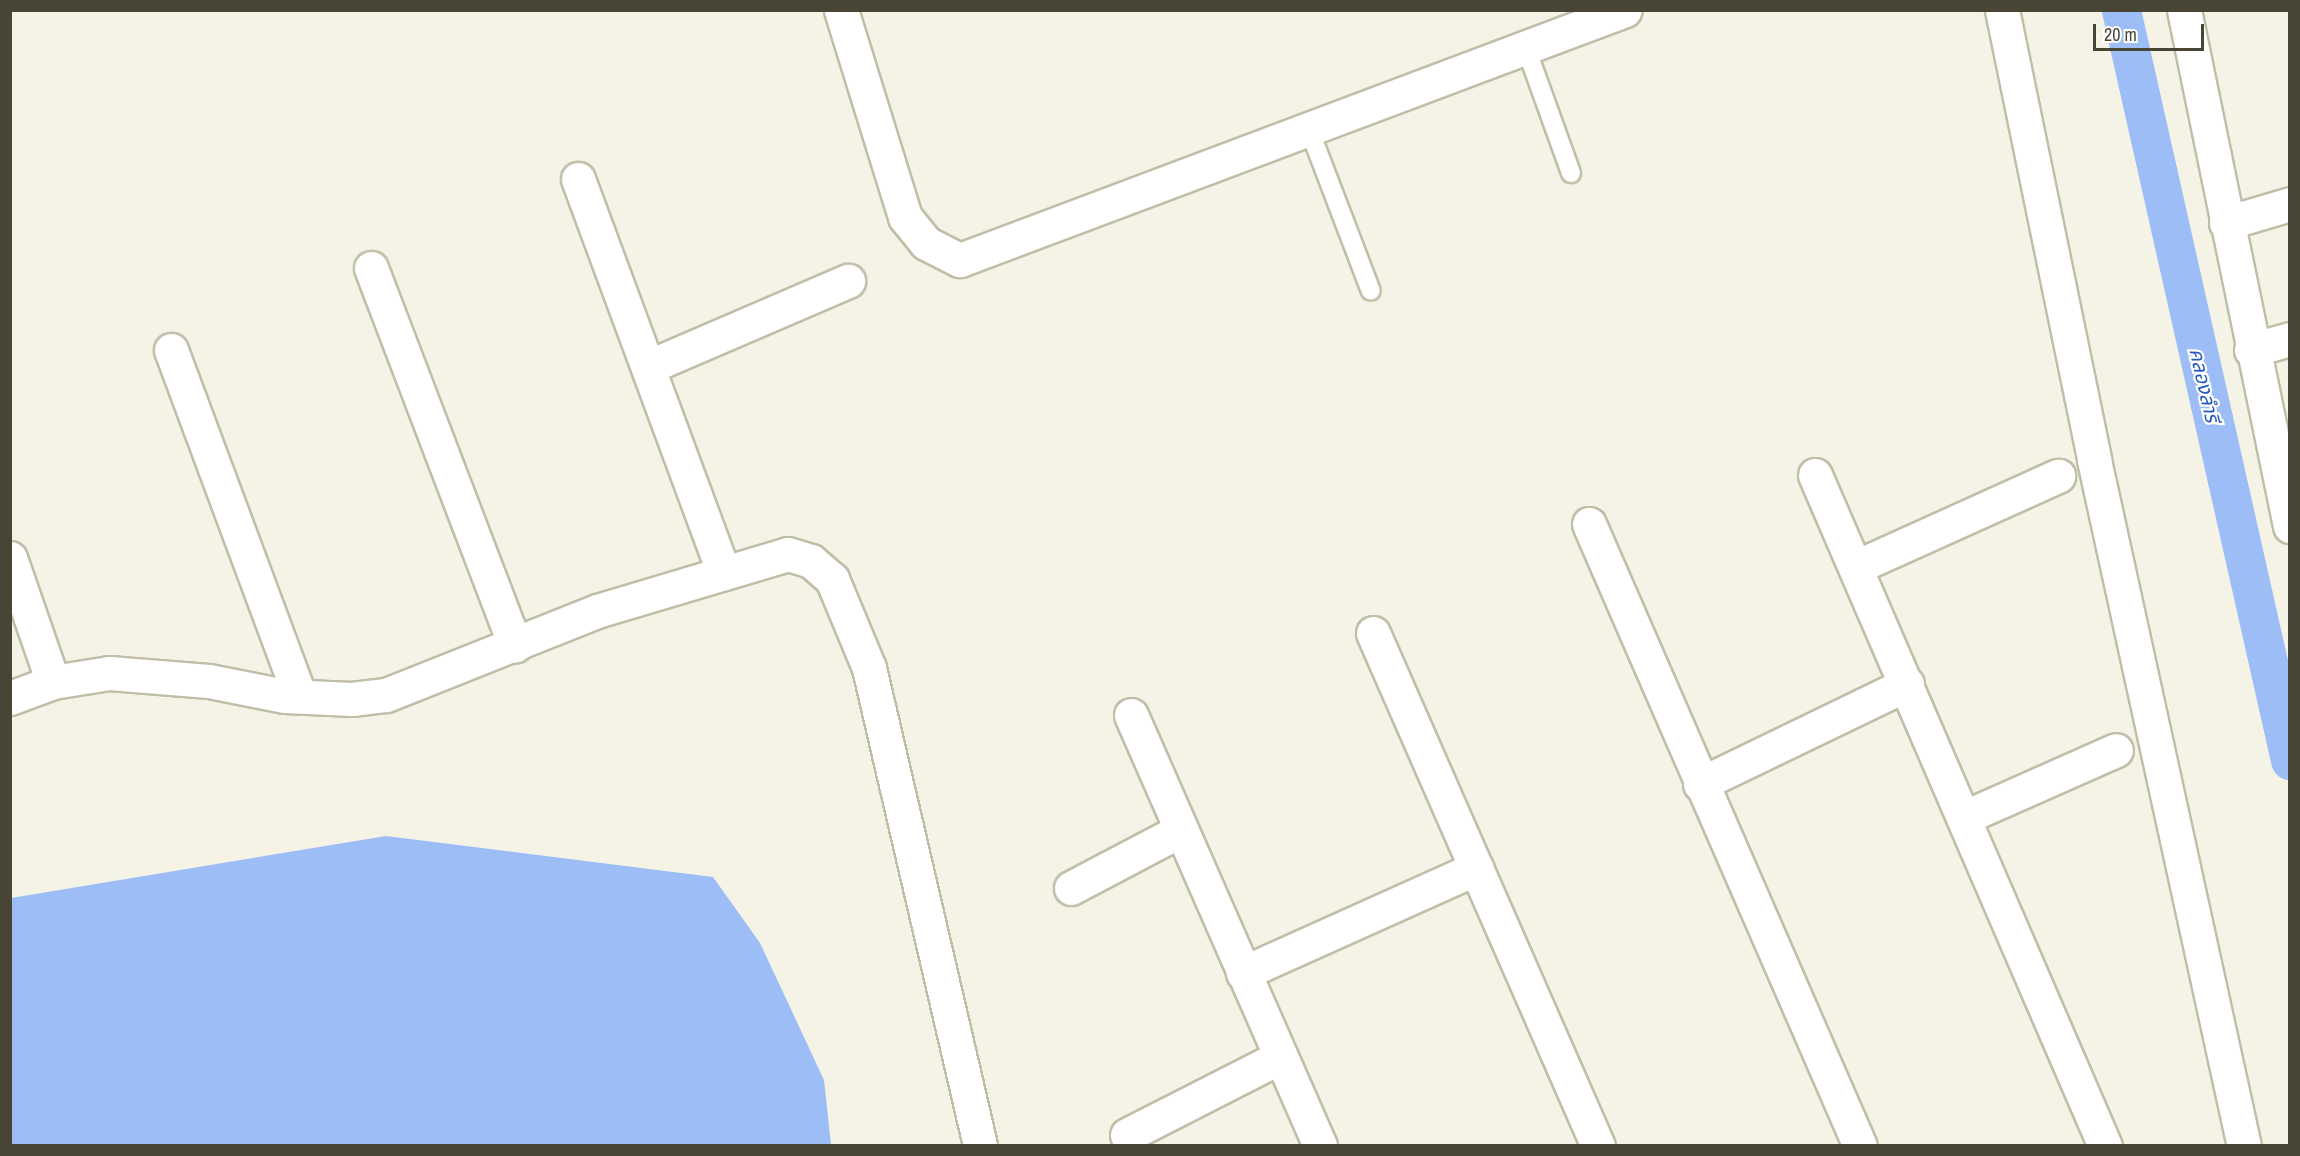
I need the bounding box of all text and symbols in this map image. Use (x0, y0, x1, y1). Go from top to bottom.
scale bar (2096, 12, 2207, 50)
text: 20 m (2104, 22, 2137, 47)
water label: คลองลำรี (2185, 346, 2225, 424)

